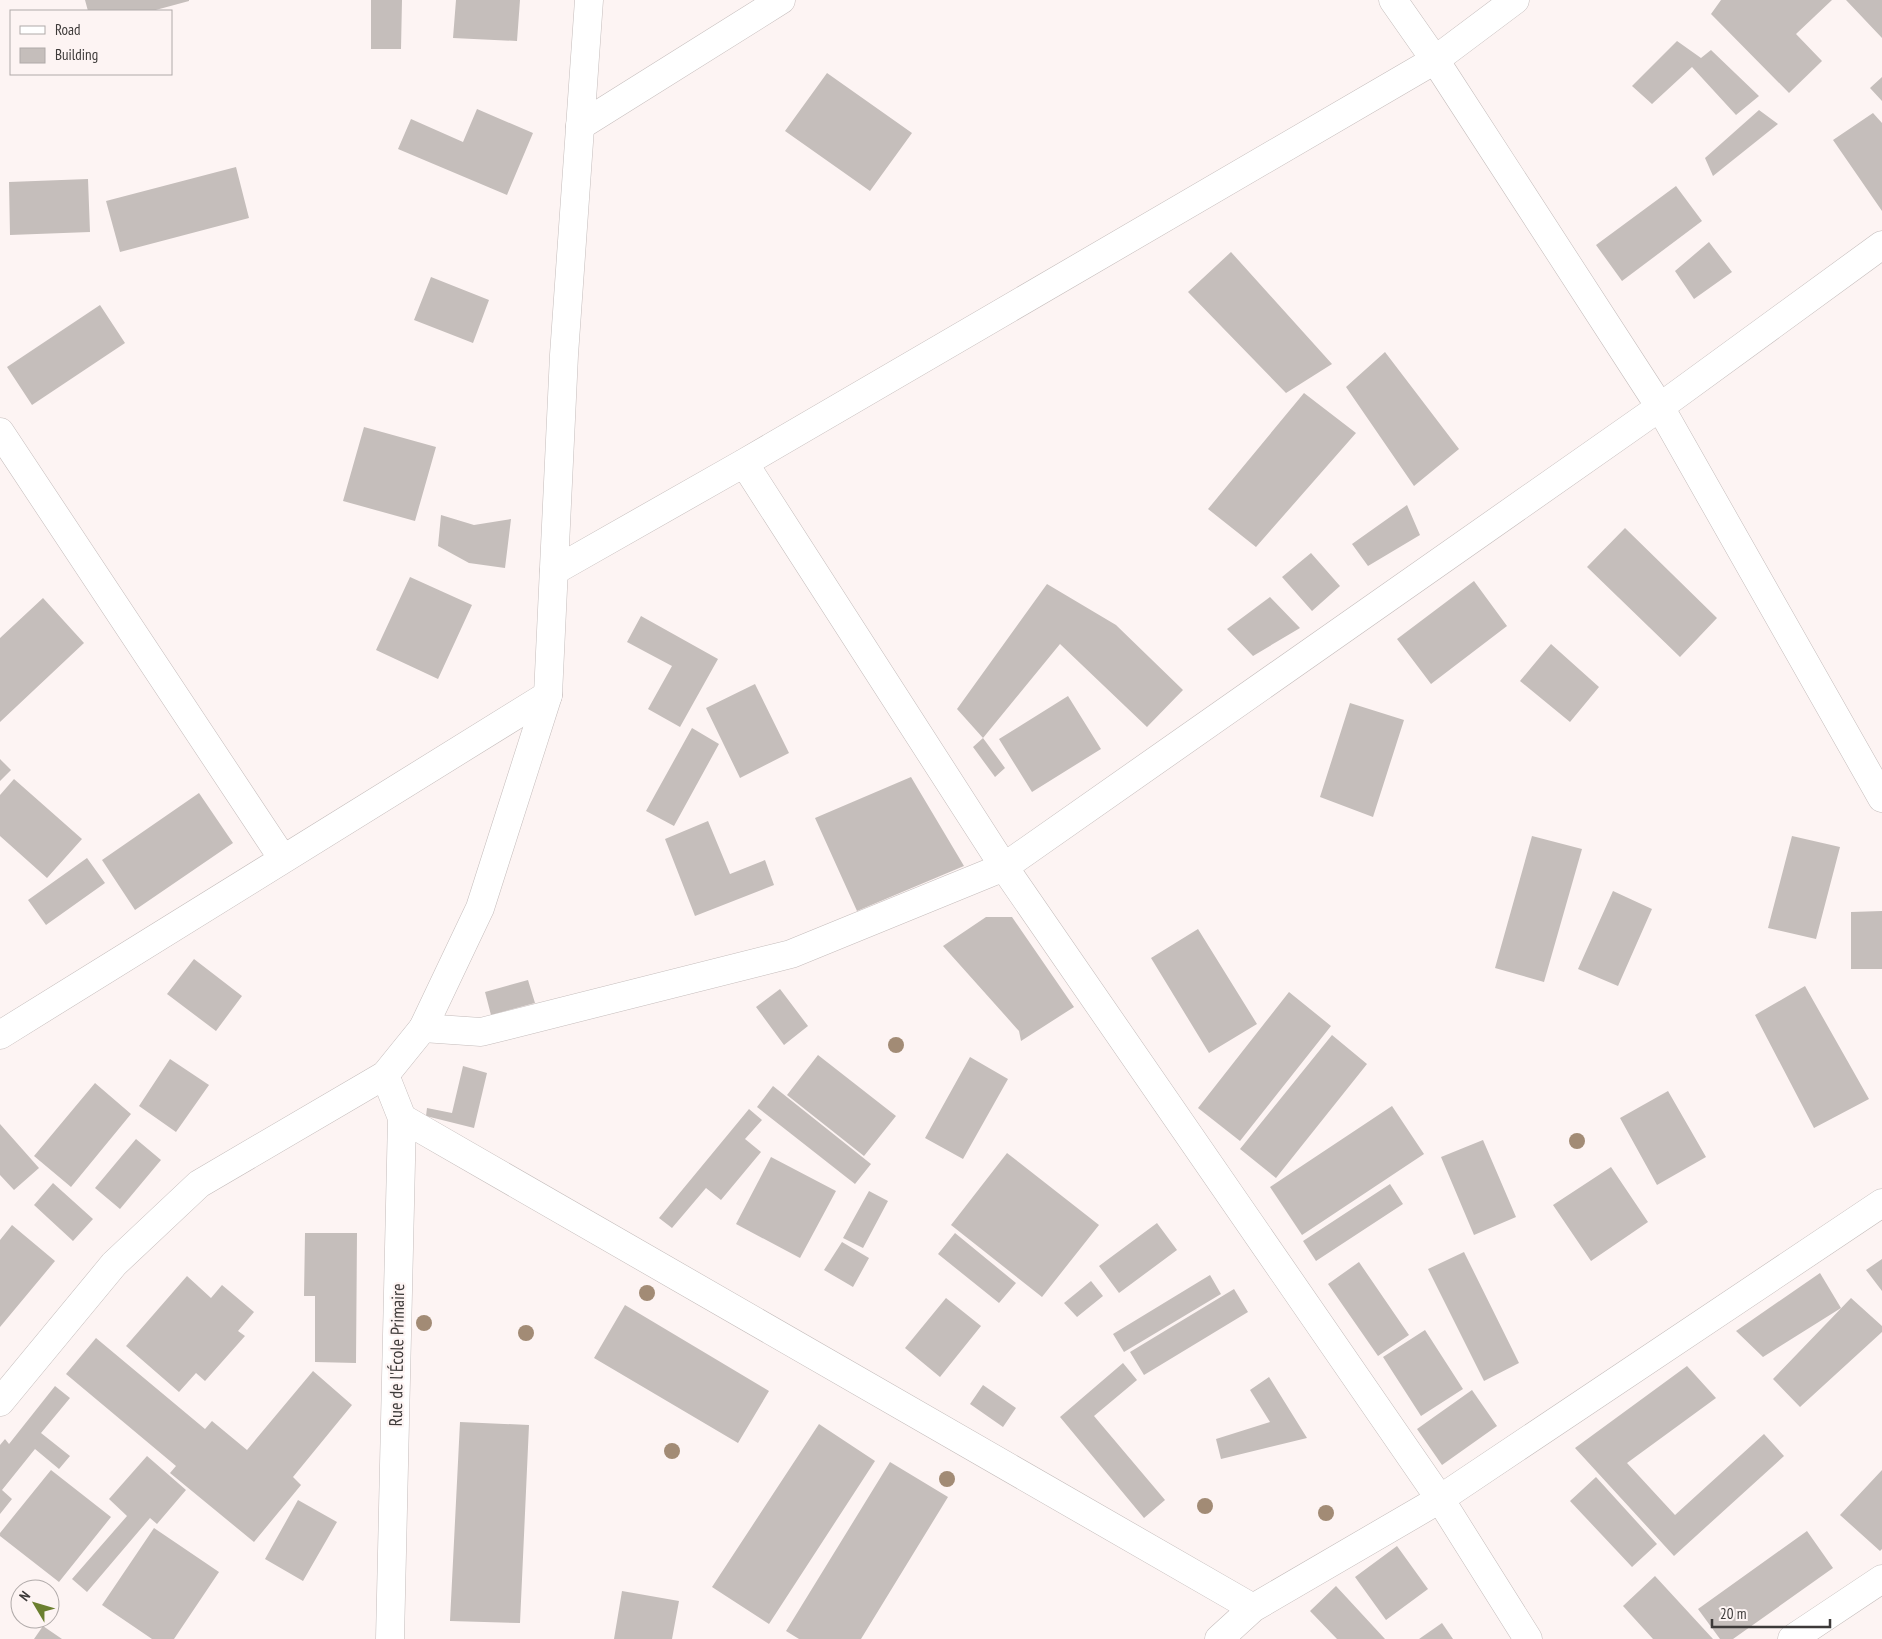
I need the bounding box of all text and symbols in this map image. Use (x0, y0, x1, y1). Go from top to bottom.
legend (10, 10, 172, 75)
text: Road (55, 20, 81, 39)
text: Building (55, 45, 98, 64)
street label: Rue de l'École Primaire (384, 1283, 409, 1427)
north arrow (10, 1579, 60, 1629)
text: N (15, 1587, 34, 1605)
scale bar (1712, 1596, 1830, 1628)
text: 20 m (1720, 1604, 1746, 1623)

